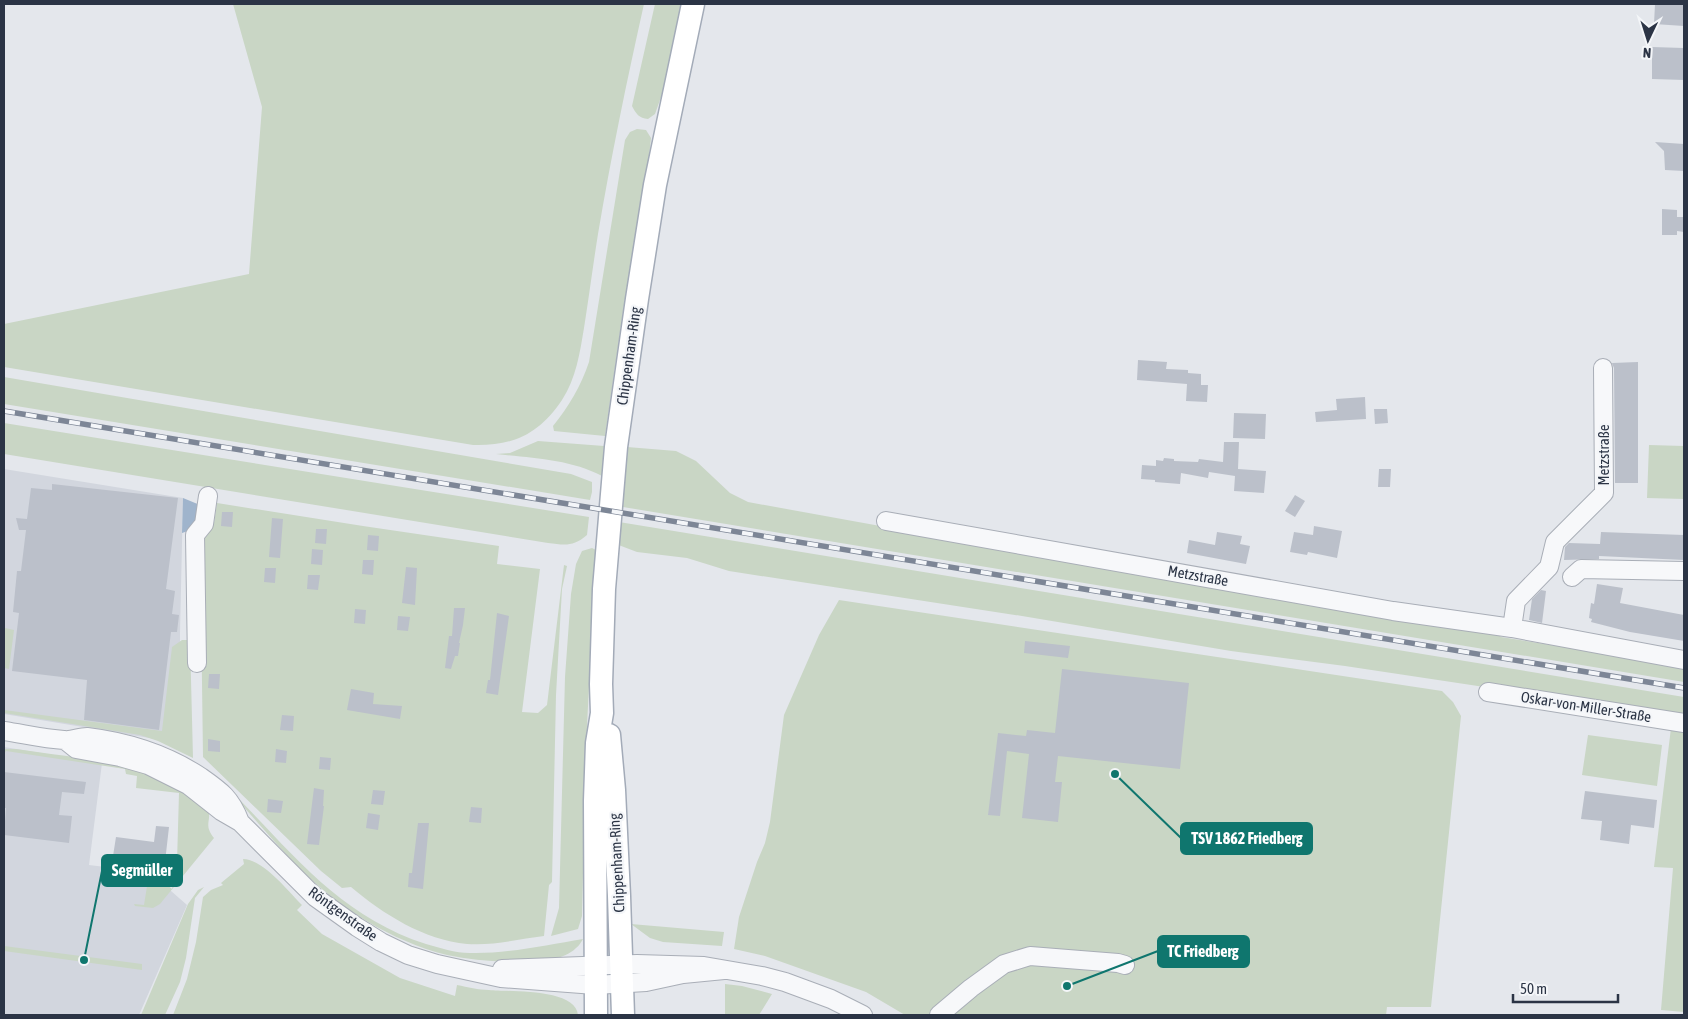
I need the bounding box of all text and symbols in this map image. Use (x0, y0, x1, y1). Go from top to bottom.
north arrow (1623, 15, 1673, 65)
text: N (1642, 45, 1652, 61)
street label: Chippenham-Ring (613, 305, 644, 406)
street label: Metzstraße (1595, 424, 1612, 486)
street label: Metzstraße (1166, 562, 1230, 589)
street label: Oskar-von-Miller-Straße (1520, 688, 1653, 725)
street label: Chippenham-Ring (605, 812, 628, 913)
callout: TSV 1862 Friedberg (1181, 823, 1312, 854)
text: TSV 1862 Friedberg (1191, 829, 1303, 847)
callout: Segmüller (102, 855, 182, 886)
text: Segmüller (112, 861, 172, 879)
street label: Röntgenstraße (306, 883, 381, 944)
callout: TC Friedberg (1158, 936, 1249, 967)
text: TC Friedberg (1167, 942, 1239, 960)
scale bar (1513, 972, 1618, 1004)
text: 50 m (1520, 980, 1547, 997)

